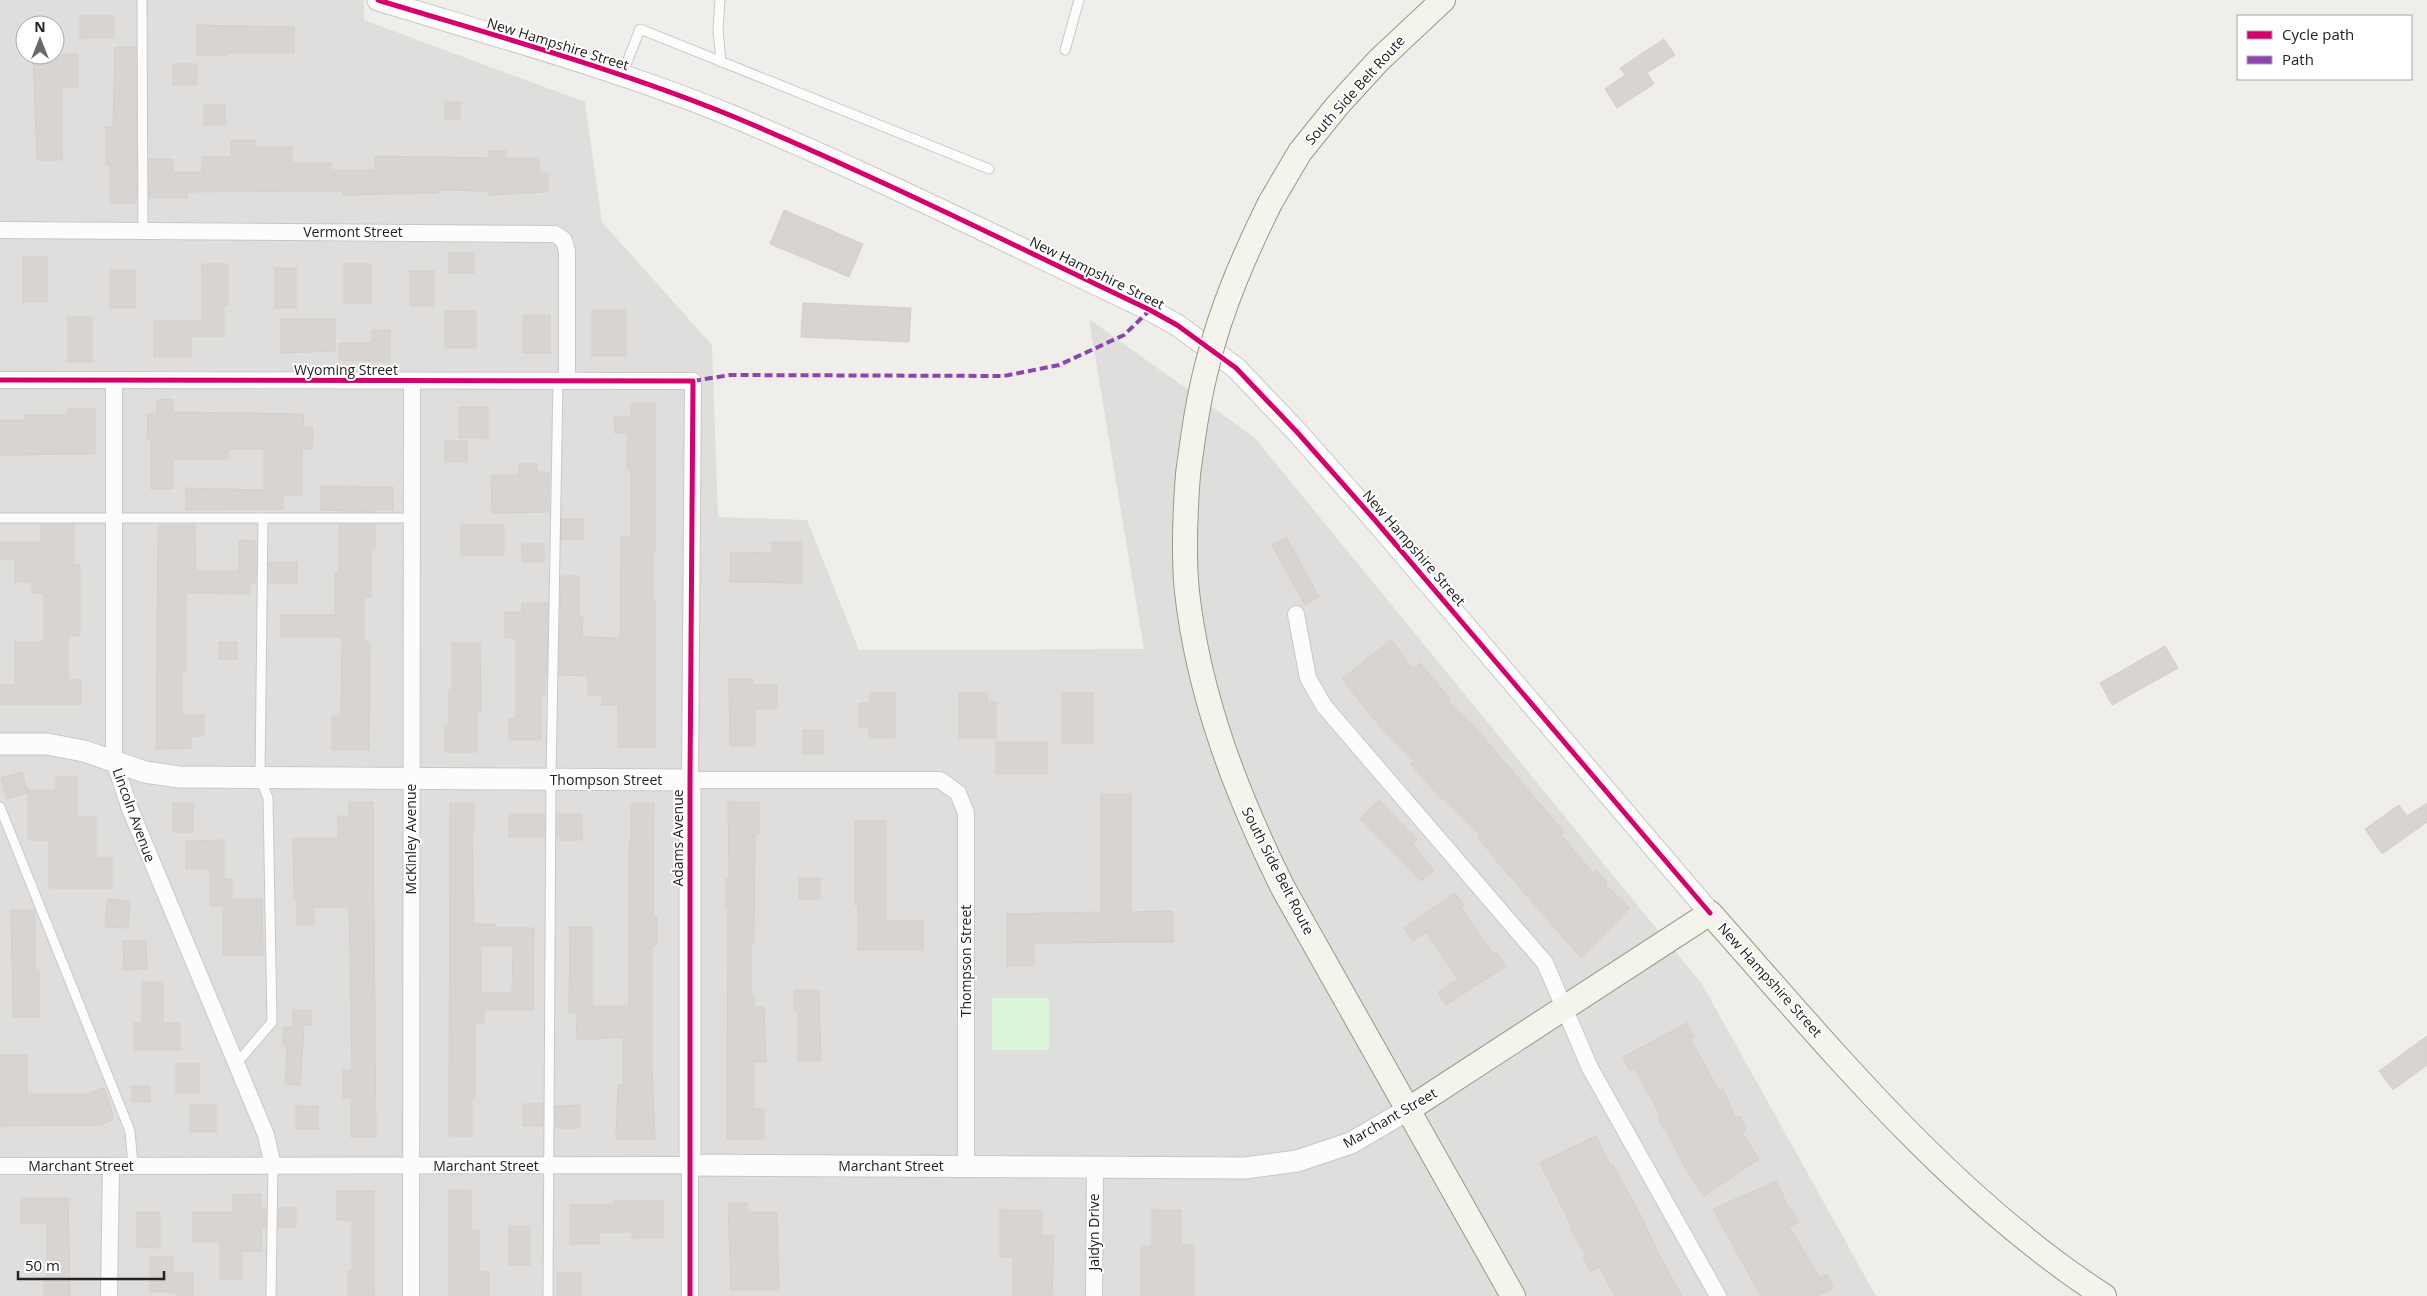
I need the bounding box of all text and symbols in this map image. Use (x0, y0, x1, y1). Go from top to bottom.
street label: New Hampshire Street (485, 13, 632, 74)
north arrow (15, 15, 65, 65)
legend (2237, 15, 2412, 80)
text: N (34, 17, 46, 36)
text: Cycle path (2282, 24, 2354, 44)
street label: South Side Belt Route (1300, 31, 1409, 148)
text: Path (2282, 49, 2314, 69)
street label: Vermont Street (303, 222, 403, 241)
street label: New Hampshire Street (1027, 232, 1168, 313)
street label: Wyoming Street (294, 360, 398, 379)
street label: New Hampshire Street (1359, 486, 1470, 610)
street label: Lincoln Avenue (109, 765, 160, 865)
street label: Thompson Street (550, 770, 662, 789)
street label: McKinley Avenue (401, 783, 420, 894)
street label: Adams Avenue (668, 789, 687, 887)
street label: South Side Belt Route (1238, 804, 1319, 938)
street label: Thompson Street (956, 905, 975, 1017)
street label: New Hampshire Street (1714, 918, 1827, 1041)
street label: Marchant Street (1339, 1083, 1440, 1152)
street label: Marchant Street (28, 1156, 134, 1175)
street label: Marchant Street (433, 1156, 539, 1175)
street label: Marchant Street (838, 1156, 944, 1175)
street label: Jaidyn Drive (1084, 1193, 1103, 1273)
scale bar (18, 1248, 164, 1280)
text: 50 m (25, 1255, 60, 1275)

